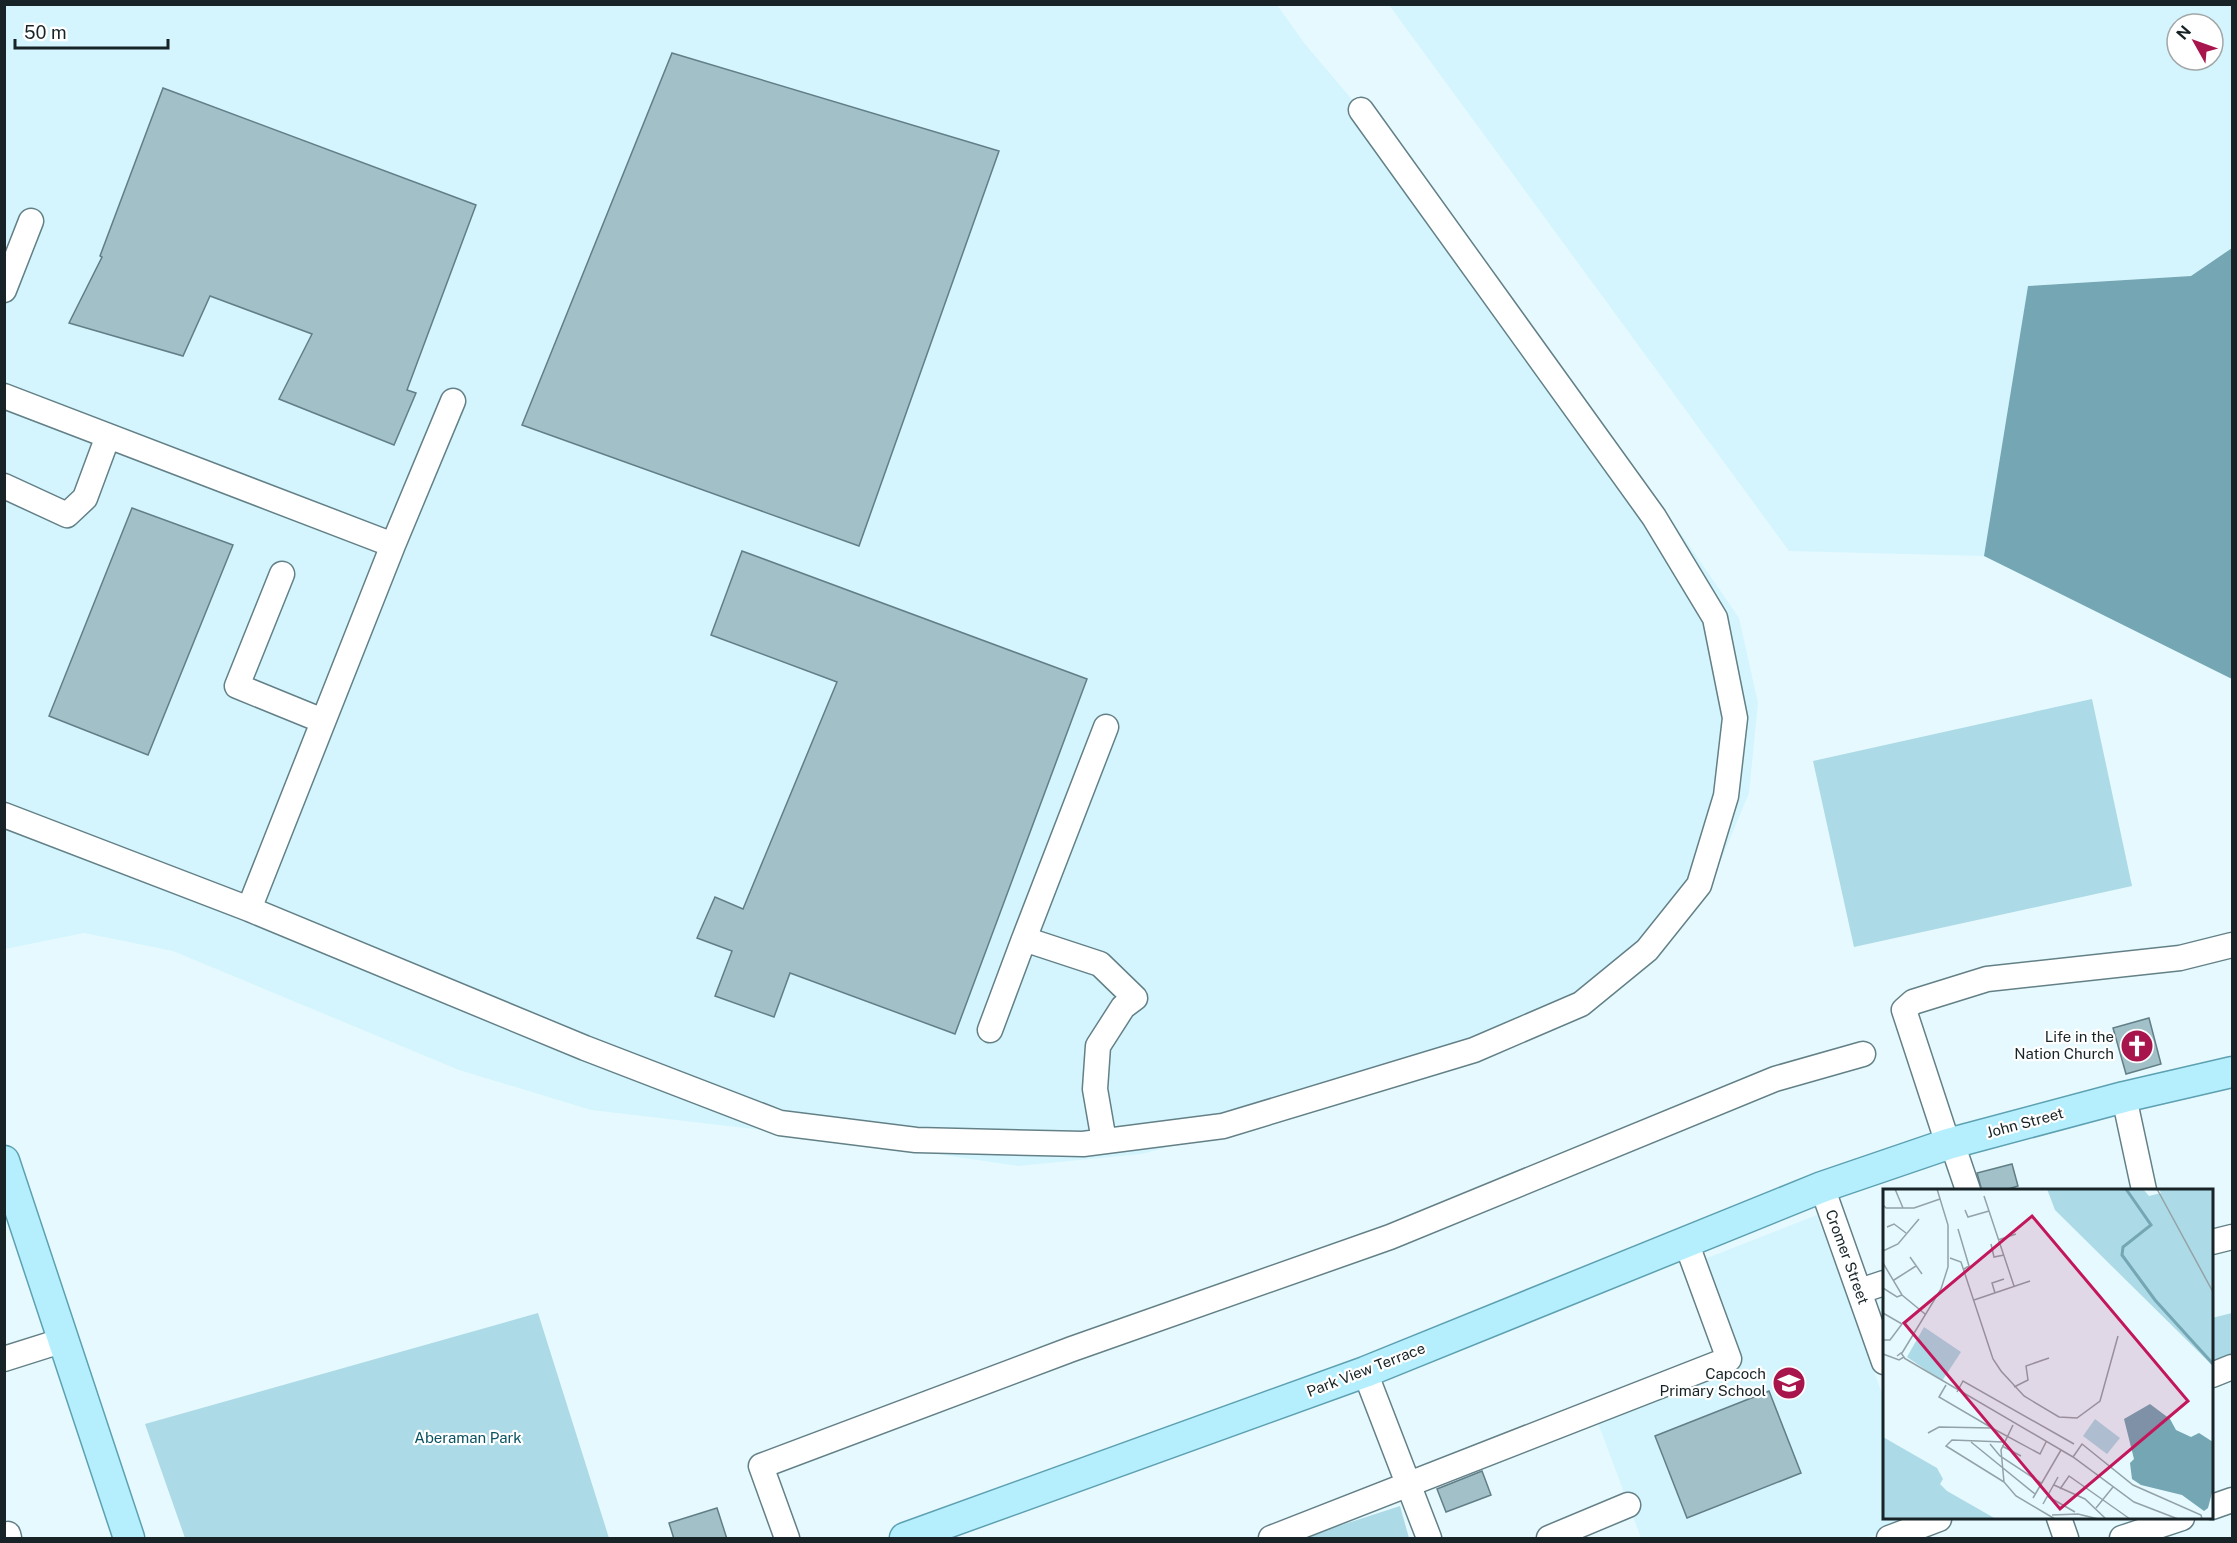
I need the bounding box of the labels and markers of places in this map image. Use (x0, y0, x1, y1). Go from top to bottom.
place label: Life in the Nation Church (2014, 1028, 2114, 1062)
church icon: Life in the Nation Church (2119, 1028, 2155, 1064)
place label: Capcoch Primary School (1660, 1365, 1766, 1399)
school or university icon: Capcoch Primary School (1771, 1365, 1807, 1401)

